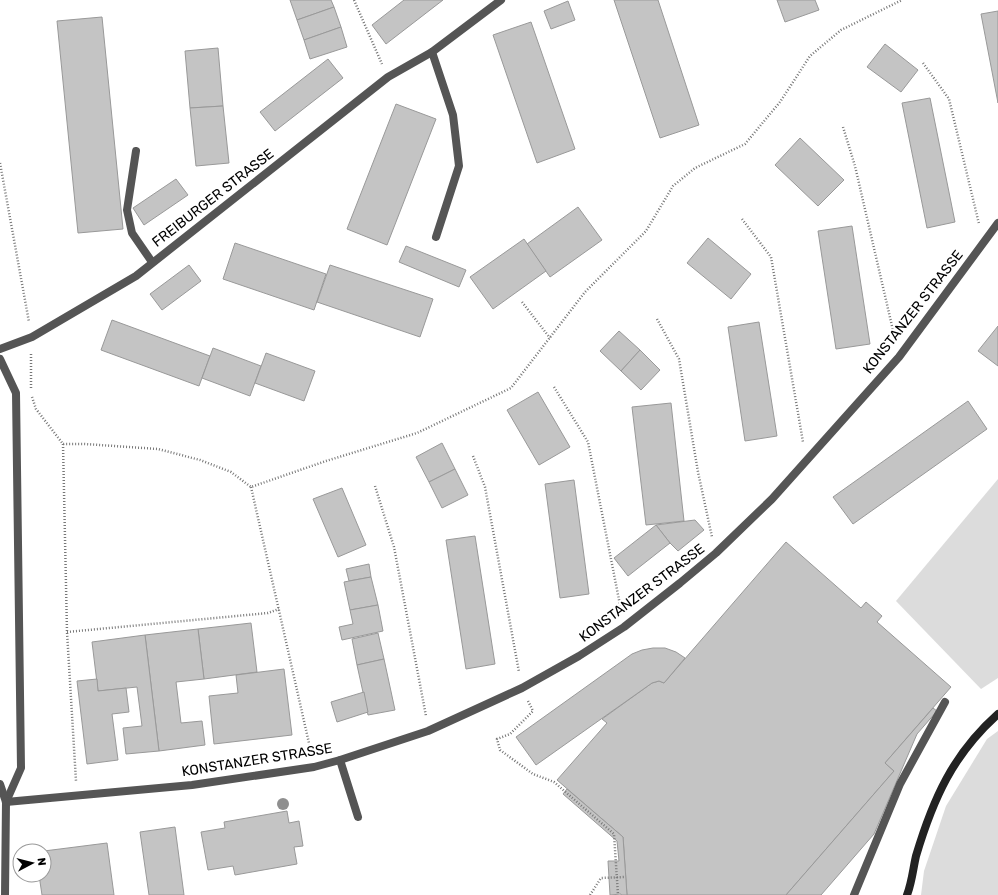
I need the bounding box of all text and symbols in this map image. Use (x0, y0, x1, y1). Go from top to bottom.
street label: FREIBURGER STRASSE (149, 145, 277, 251)
street label: KONSTANZER STRASSE (859, 247, 967, 377)
street label: KONSTANZER STRASSE (576, 540, 708, 646)
street label: KONSTANZER STRASSE (180, 740, 334, 780)
north arrow (12, 843, 52, 883)
text: N (34, 857, 48, 867)

